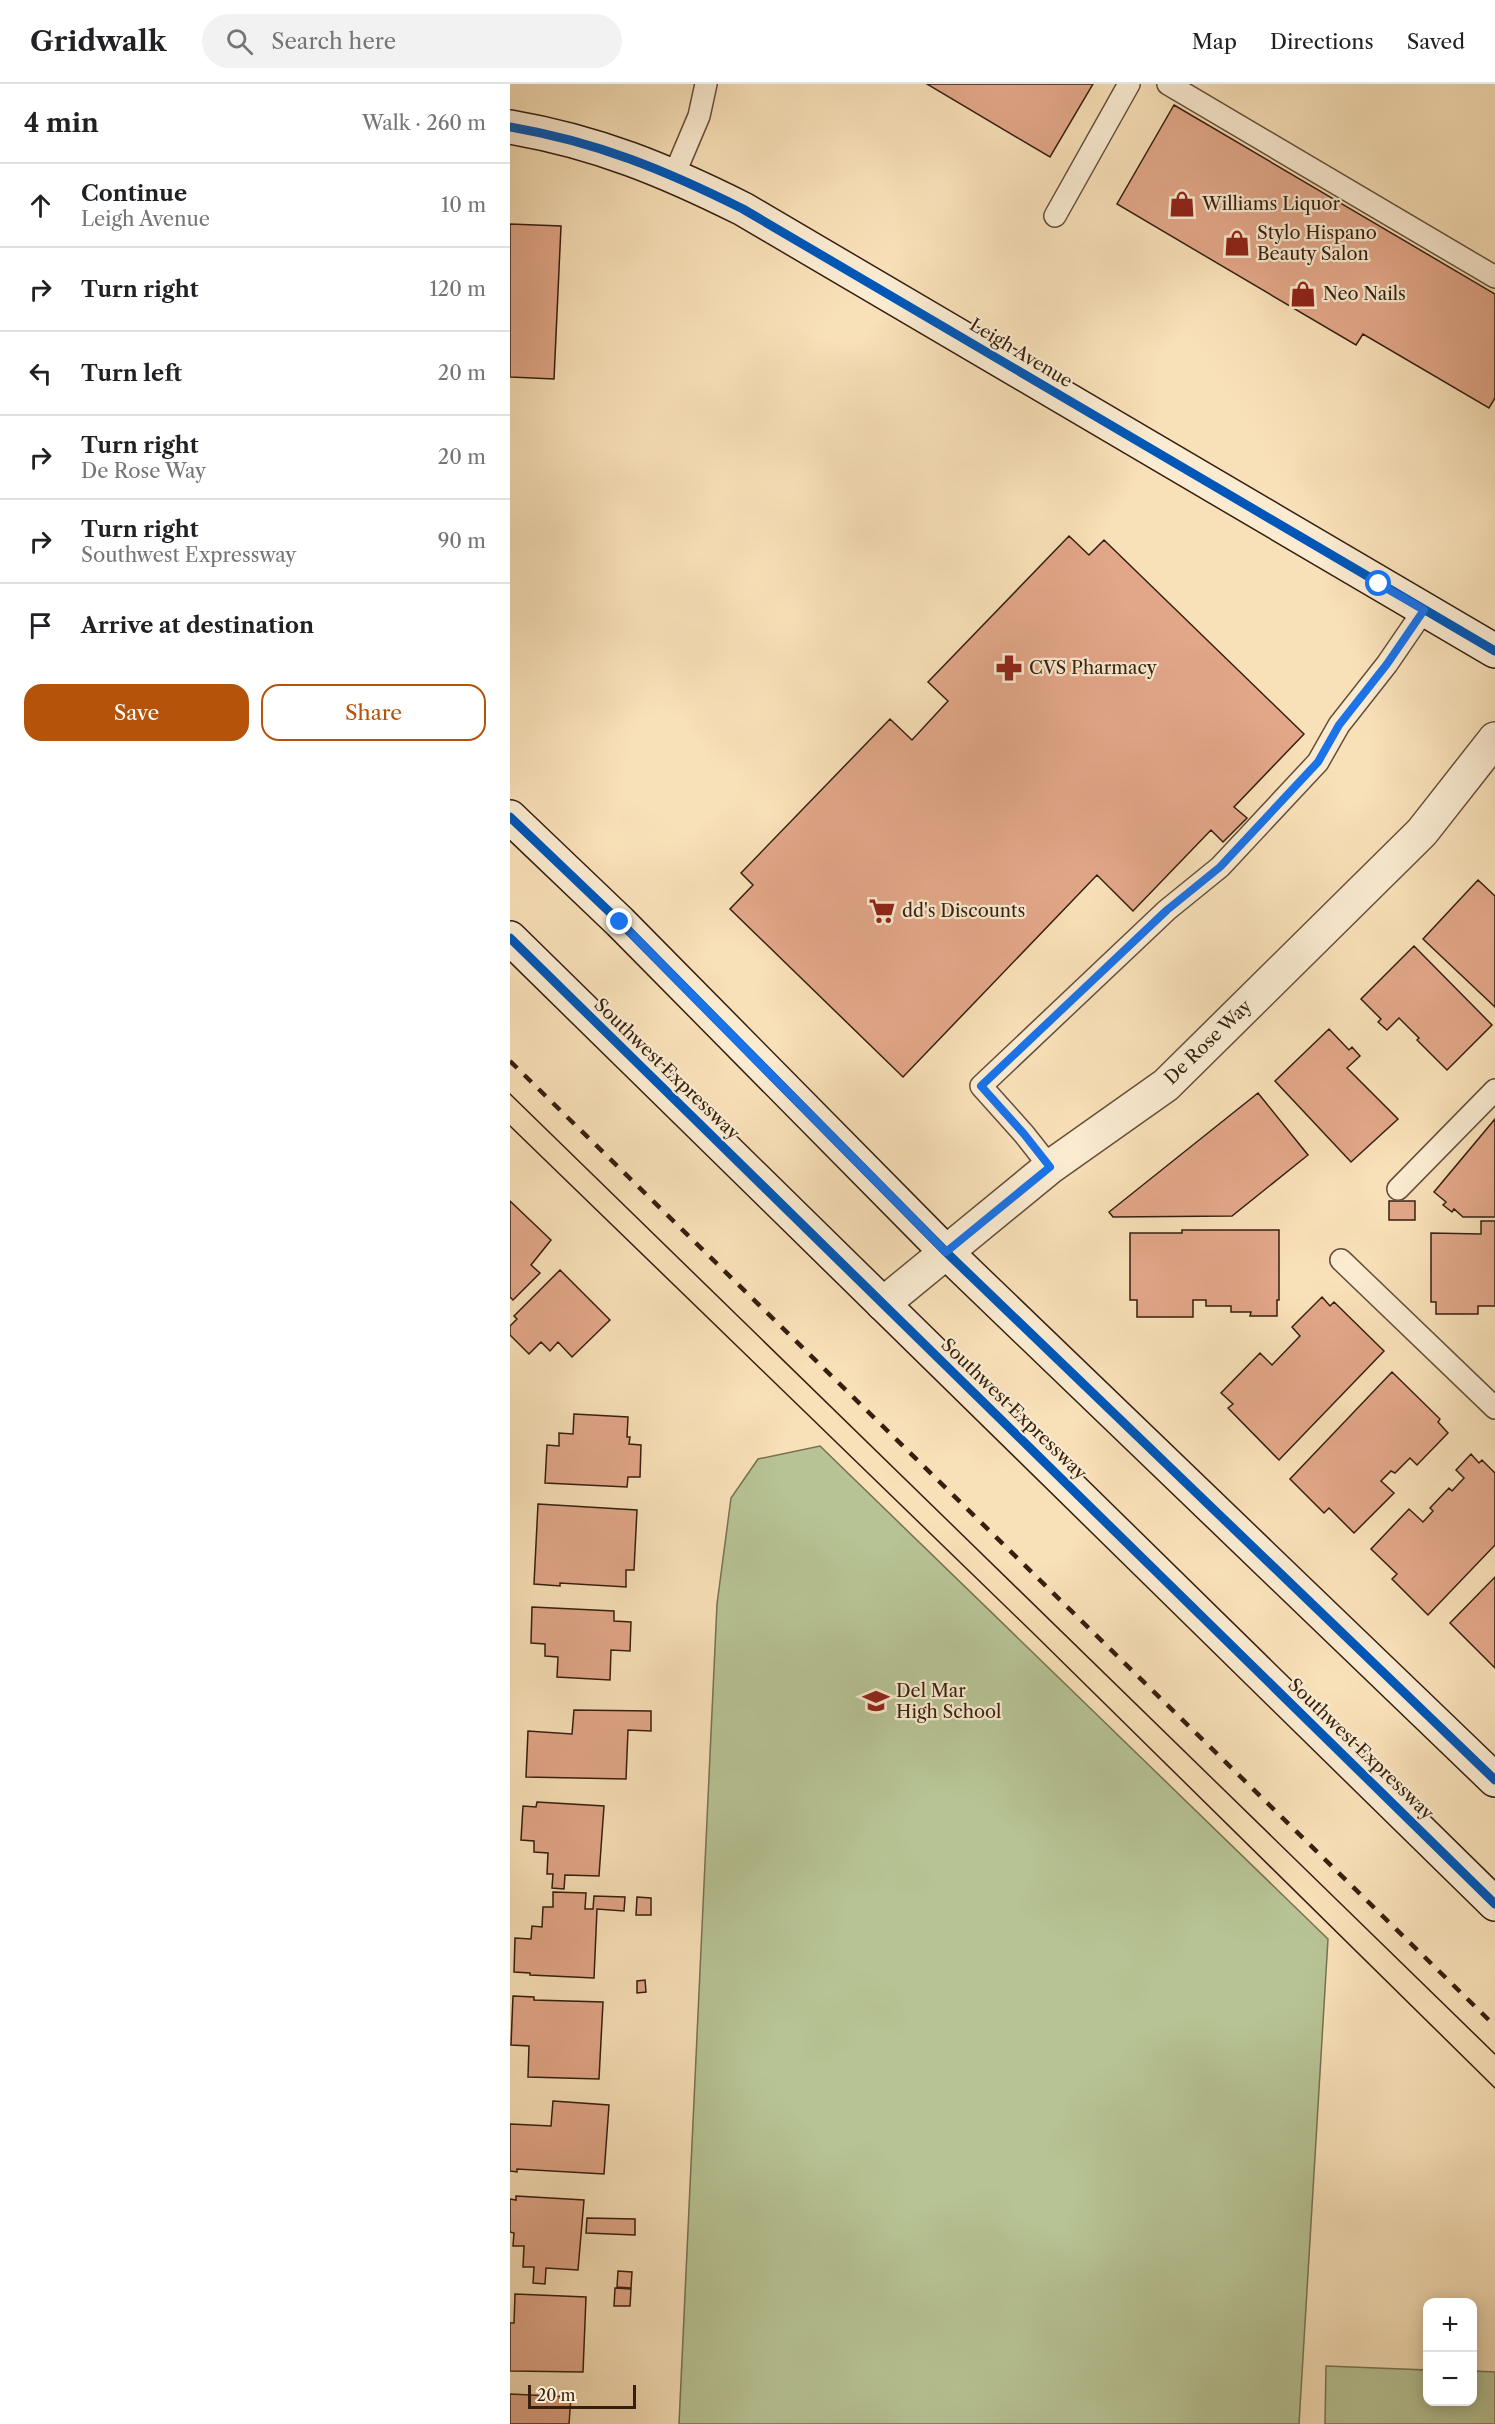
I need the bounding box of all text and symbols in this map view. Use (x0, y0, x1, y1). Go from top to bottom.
search box (202, 14, 622, 68)
text: Gridwalk (30, 24, 166, 58)
icon: search (223, 25, 256, 58)
text: Search here (271, 28, 396, 55)
text: Map (1192, 29, 1237, 54)
text: Directions (1270, 29, 1374, 54)
text: Saved (1407, 29, 1465, 54)
text: 4 min (24, 107, 99, 139)
text: Walk · 260 m (362, 111, 486, 135)
text: Continue (81, 180, 187, 207)
icon: ahead (24, 189, 57, 222)
shop icon: Williams Liquor (1167, 189, 1197, 219)
text: 10 m (441, 193, 486, 217)
place label: Williams Liquor (1201, 193, 1341, 215)
text: Leigh Avenue (81, 207, 210, 231)
place label: Stylo Hispano Beauty Salon (1257, 222, 1377, 265)
shop icon: Stylo Hispano Beauty Salon (1222, 228, 1252, 258)
icon: right (24, 273, 57, 306)
text: Turn right (81, 276, 199, 303)
text: 120 m (429, 277, 486, 301)
shop icon: Neo Nails (1288, 279, 1318, 309)
place label: Neo Nails (1323, 283, 1406, 305)
street label: Leigh Avenue (966, 314, 1076, 392)
icon: left (24, 357, 57, 390)
text: Turn left (81, 360, 182, 387)
text: 20 m (438, 361, 486, 385)
text: Turn right (81, 432, 199, 459)
icon: right (24, 441, 57, 474)
text: 20 m (438, 445, 486, 469)
text: De Rose Way (81, 459, 206, 483)
text: Turn right (81, 516, 199, 543)
icon: right (24, 525, 57, 558)
text: 90 m (438, 529, 486, 553)
text: Southwest Expressway (81, 543, 296, 567)
route start (1365, 570, 1391, 596)
icon: arrive (24, 609, 57, 642)
text: Arrive at destination (81, 612, 314, 639)
pharmacy icon: CVS Pharmacy (994, 653, 1024, 683)
place label: CVS Pharmacy (1029, 657, 1158, 679)
button: Save (24, 684, 249, 741)
button: Share (261, 684, 486, 741)
supermarket icon: dd's Discounts (867, 896, 897, 926)
place label: dd's Discounts (902, 900, 1025, 922)
route end (606, 908, 632, 934)
street label: Southwest Expressway (590, 994, 745, 1145)
street label: De Rose Way (1160, 994, 1257, 1089)
street label: Southwest Expressway (937, 1334, 1092, 1485)
street label: Southwest Expressway (1284, 1674, 1439, 1825)
place label: Del Mar High School (896, 1680, 1001, 1723)
school or university icon: Del Mar High School (861, 1686, 891, 1716)
map controls (1423, 2298, 1477, 2406)
button: + (1423, 2298, 1477, 2352)
button: − (1423, 2352, 1477, 2406)
scale bar (528, 2382, 636, 2410)
text: 20 m (537, 2385, 576, 2405)

